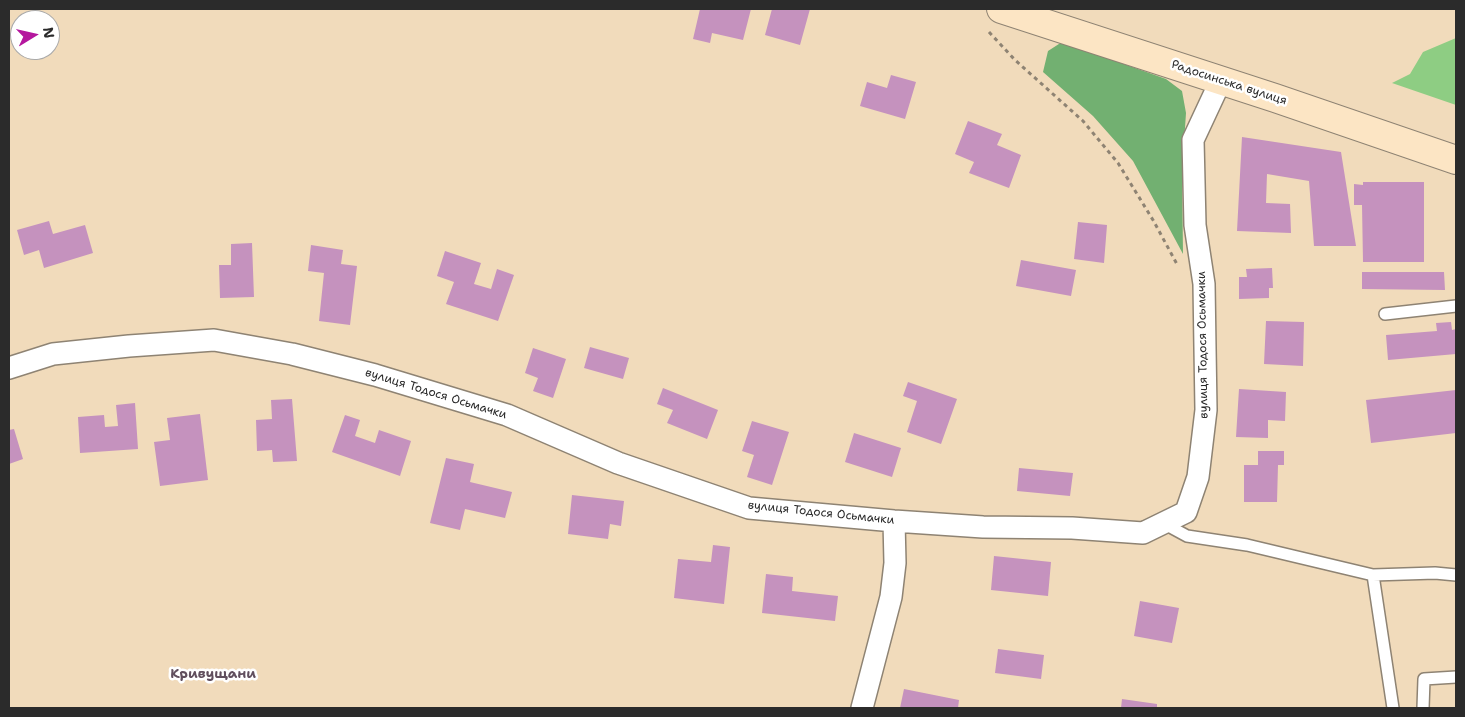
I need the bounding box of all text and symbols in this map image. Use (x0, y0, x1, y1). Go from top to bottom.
north arrow (10, 10, 60, 60)
text: N (39, 26, 59, 40)
street label: Радосинська вулиця (1169, 58, 1289, 108)
street label: вулиця Тодося Осьмачки (1195, 271, 1211, 419)
street label: вулиця Тодося Осьмачки (363, 366, 509, 422)
street label: вулиця Тодося Осьмачки (747, 498, 895, 528)
district label: Кривущани (170, 666, 256, 682)

